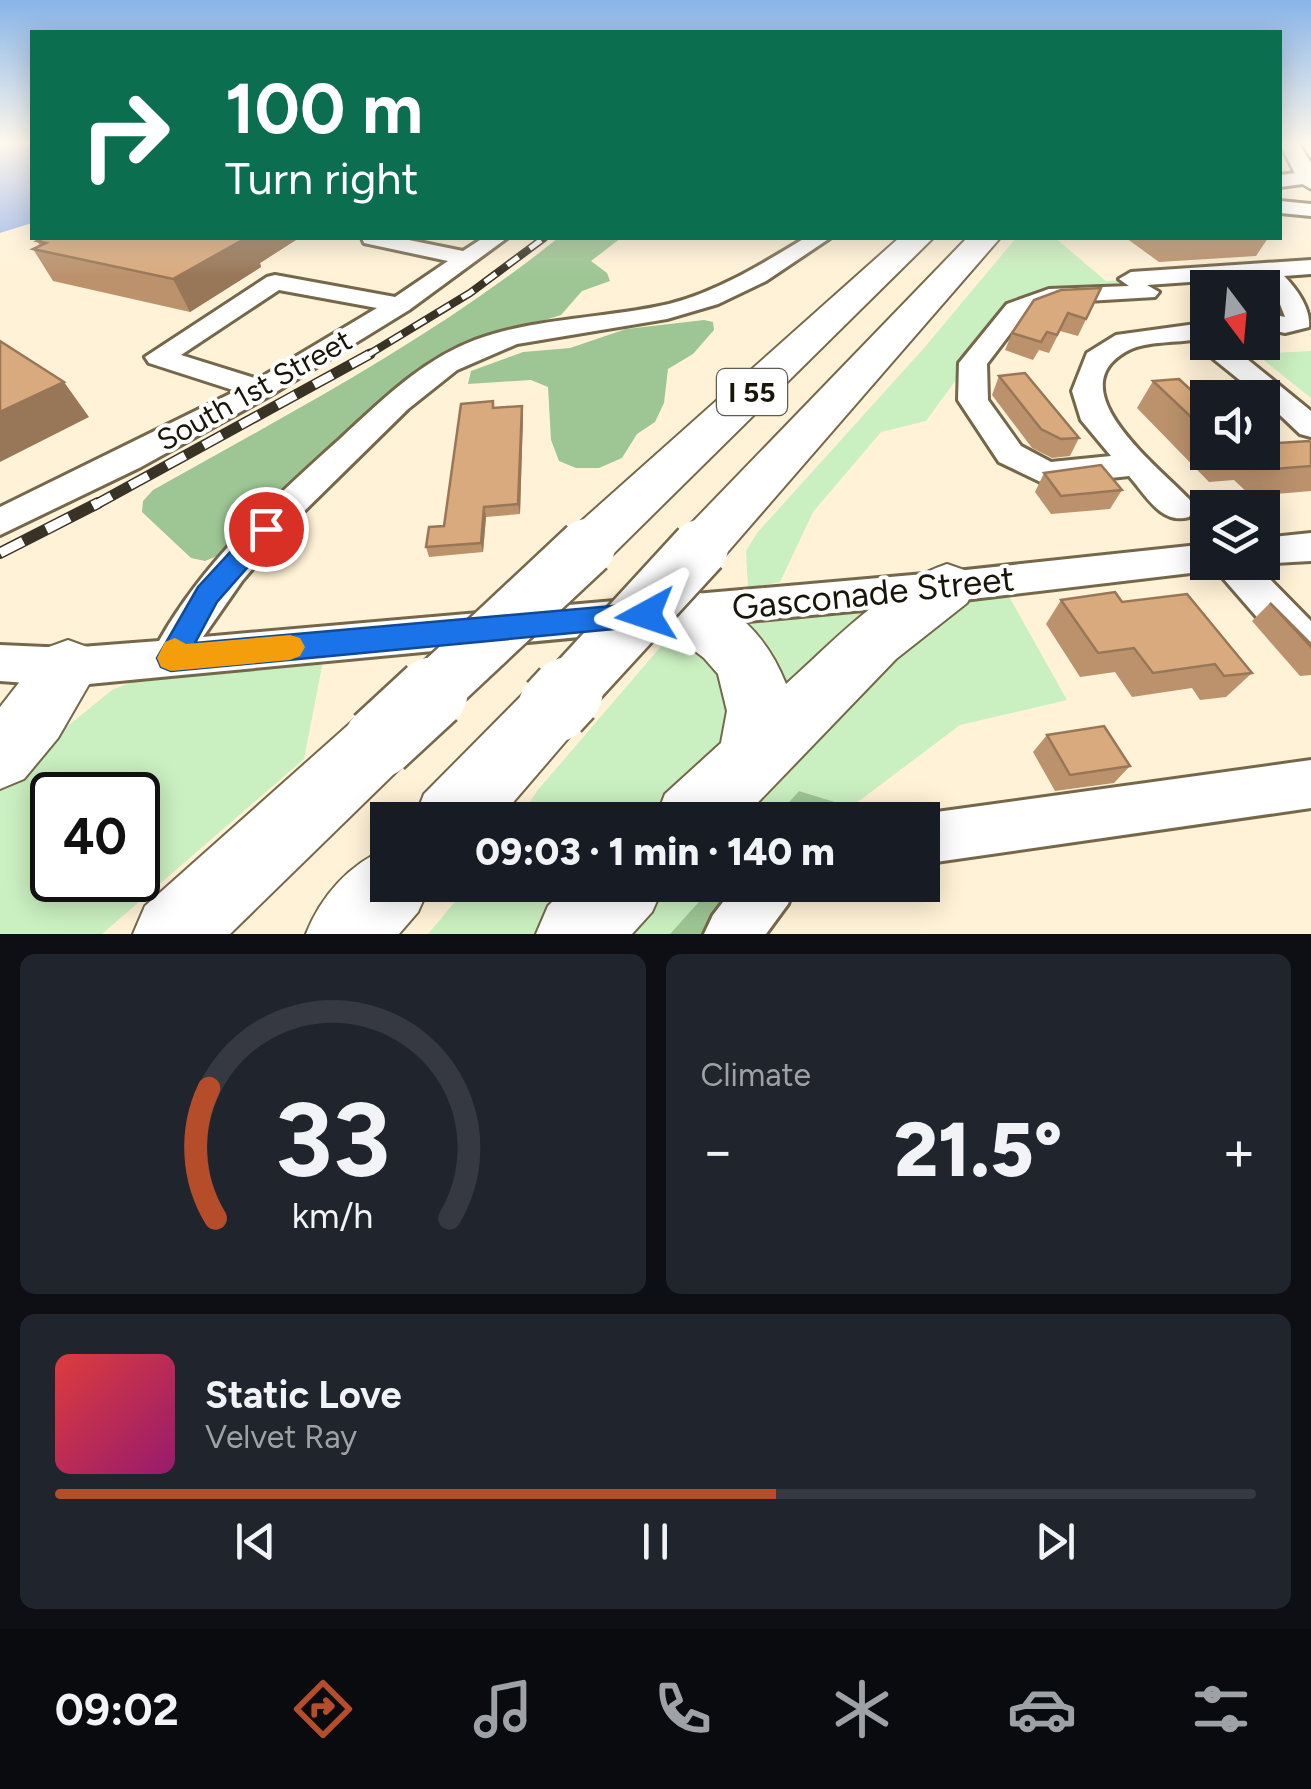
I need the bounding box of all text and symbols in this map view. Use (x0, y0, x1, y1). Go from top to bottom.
text: 100 m (225, 66, 423, 151)
icon: right (60, 70, 190, 200)
text: Turn right (225, 151, 418, 205)
north arrow (1190, 270, 1280, 360)
map controls (1190, 270, 1280, 580)
street label: South 1st Street (150, 321, 358, 459)
road number: I 55 (717, 369, 787, 415)
button: sound (1190, 380, 1280, 470)
pin (224, 487, 309, 572)
button: layers (1190, 490, 1280, 580)
icon: arrive (239, 502, 294, 557)
street label: Gasconade Street (730, 557, 1016, 629)
position arrow (594, 563, 698, 667)
speed limit sign: 40 (30, 772, 160, 902)
text: 09:03 · 1 min · 140 m (475, 829, 835, 875)
text: Climate (701, 1056, 811, 1094)
text: 33 (275, 1077, 391, 1202)
text: 21.5° (894, 1105, 1063, 1195)
text: − (701, 1118, 735, 1184)
text: + (1222, 1118, 1256, 1184)
text: km/h (292, 1194, 374, 1237)
text: Static Love (205, 1372, 402, 1418)
text: Velvet Ray (205, 1418, 357, 1456)
icon: previous (228, 1514, 283, 1569)
icon: pause (628, 1514, 683, 1569)
icon: next (1028, 1514, 1083, 1569)
icon: directions (288, 1674, 358, 1744)
icon: music (468, 1674, 538, 1744)
icon: phone (648, 1674, 718, 1744)
icon: climate (827, 1674, 897, 1744)
icon: car (1007, 1674, 1077, 1744)
icon: filters (1186, 1674, 1256, 1744)
text: 09:02 (55, 1682, 179, 1736)

